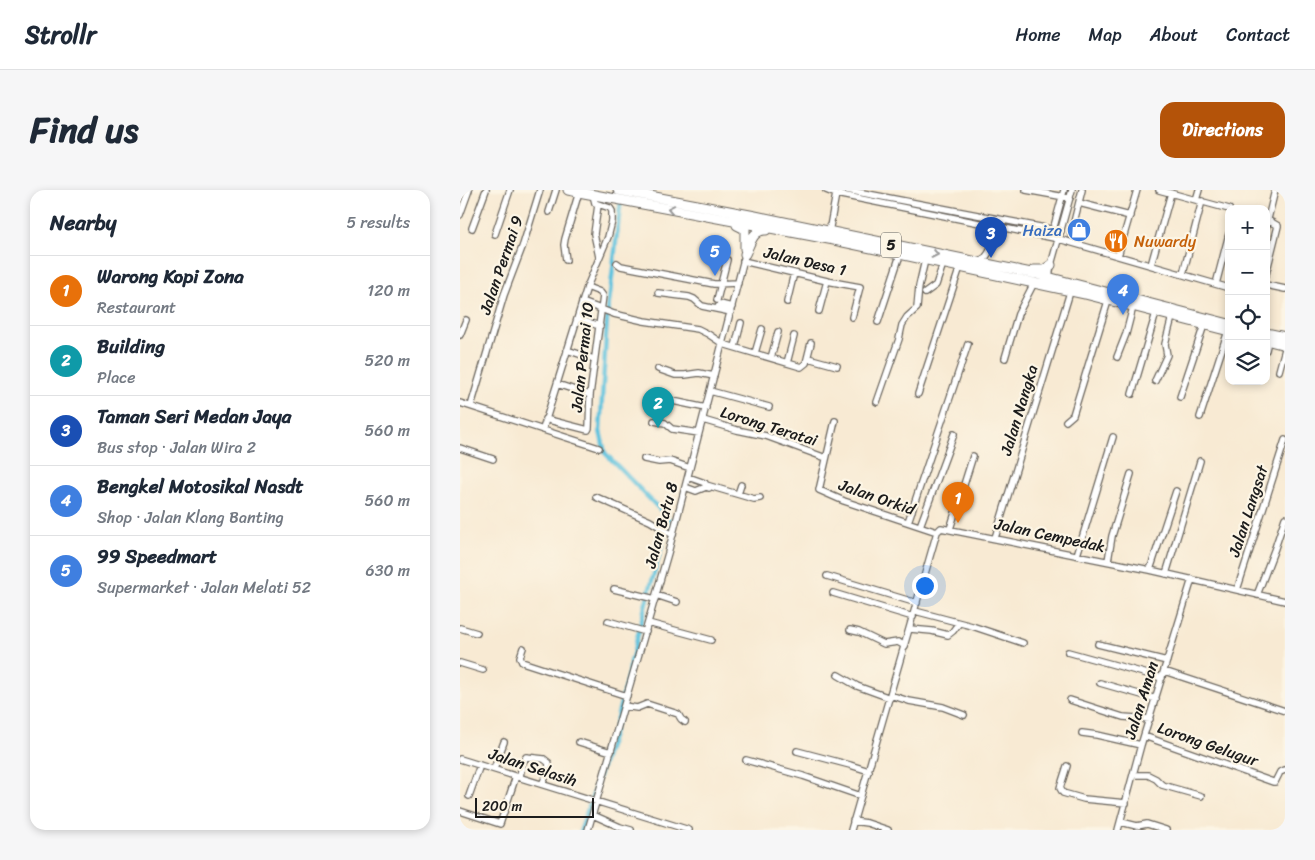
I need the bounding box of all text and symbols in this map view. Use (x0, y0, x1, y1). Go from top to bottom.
text: Strollr (25, 14, 96, 56)
text: Home (1016, 19, 1061, 51)
text: Map (1089, 19, 1122, 51)
text: About (1150, 19, 1198, 51)
text: Contact (1226, 19, 1290, 51)
text: Find us (30, 99, 138, 161)
button: Directions (1160, 102, 1285, 158)
text: Nearby (50, 204, 116, 242)
one-way arrow (667, 205, 675, 215)
map controls (1225, 205, 1270, 385)
button: + (1225, 205, 1270, 250)
text: 5 results (346, 208, 410, 237)
street label: Jalan Permai 9 (470, 211, 532, 320)
place label: Haiza (1023, 216, 1062, 245)
pin: 3 (975, 217, 1007, 258)
shop icon: Haiza (1066, 217, 1092, 243)
place label: Nuwardy (1134, 227, 1197, 256)
restaurant icon: Nuwardy (1103, 228, 1129, 254)
road number: 5 (881, 232, 901, 258)
pin: 5 (699, 235, 731, 276)
street label: Jalan Desa 1 (760, 237, 849, 285)
one-way arrow (930, 248, 939, 259)
button: − (1225, 250, 1270, 295)
text: Warong Kopi Zona (97, 260, 244, 293)
pin: 4 (1107, 274, 1139, 315)
text: 1 (63, 276, 69, 305)
text: 120 m (367, 276, 410, 305)
text: Restaurant (97, 293, 176, 322)
button: locate (1225, 295, 1270, 340)
street label: Jalan Permai 10 (562, 301, 602, 414)
text: Building (97, 330, 165, 363)
button: layers (1225, 340, 1270, 385)
text: 2 (61, 346, 71, 375)
text: 520 m (364, 346, 410, 375)
street label: Jalan Nangka (991, 361, 1047, 460)
text: Place (97, 363, 136, 392)
pin: 2 (642, 387, 674, 428)
street label: Lorong Teratai (717, 397, 822, 455)
text: Taman Seri Medan Jaya (97, 400, 291, 433)
text: 3 (62, 416, 70, 445)
text: 560 m (365, 416, 410, 445)
text: Bus stop · Jalan Wira 2 (97, 433, 256, 462)
street label: Jalan Langsat (1219, 461, 1277, 562)
text: Bengkel Motosikal Nasdt (97, 470, 304, 503)
street label: Jalan Orkid (834, 470, 921, 524)
street label: Jalan Batu 8 (635, 478, 686, 572)
pin: 1 (942, 482, 974, 523)
text: 4 (61, 486, 71, 515)
text: 560 m (365, 486, 410, 515)
text: Shop · Jalan Klang Banting (97, 503, 284, 532)
street label: Jalan Cempedak (991, 509, 1108, 561)
text: 99 Speedmart (97, 540, 217, 573)
text: 5 (61, 556, 71, 585)
text: 630 m (366, 556, 410, 585)
text: Supermarket · Jalan Melati 52 (97, 573, 311, 602)
your location (912, 573, 938, 599)
street label: Jalan Aman (1115, 657, 1167, 744)
street label: Lorong Gelugur (1154, 713, 1264, 775)
street label: Jalan Selasih (484, 739, 581, 795)
text: 200 m (482, 794, 522, 819)
scale bar (475, 795, 594, 818)

